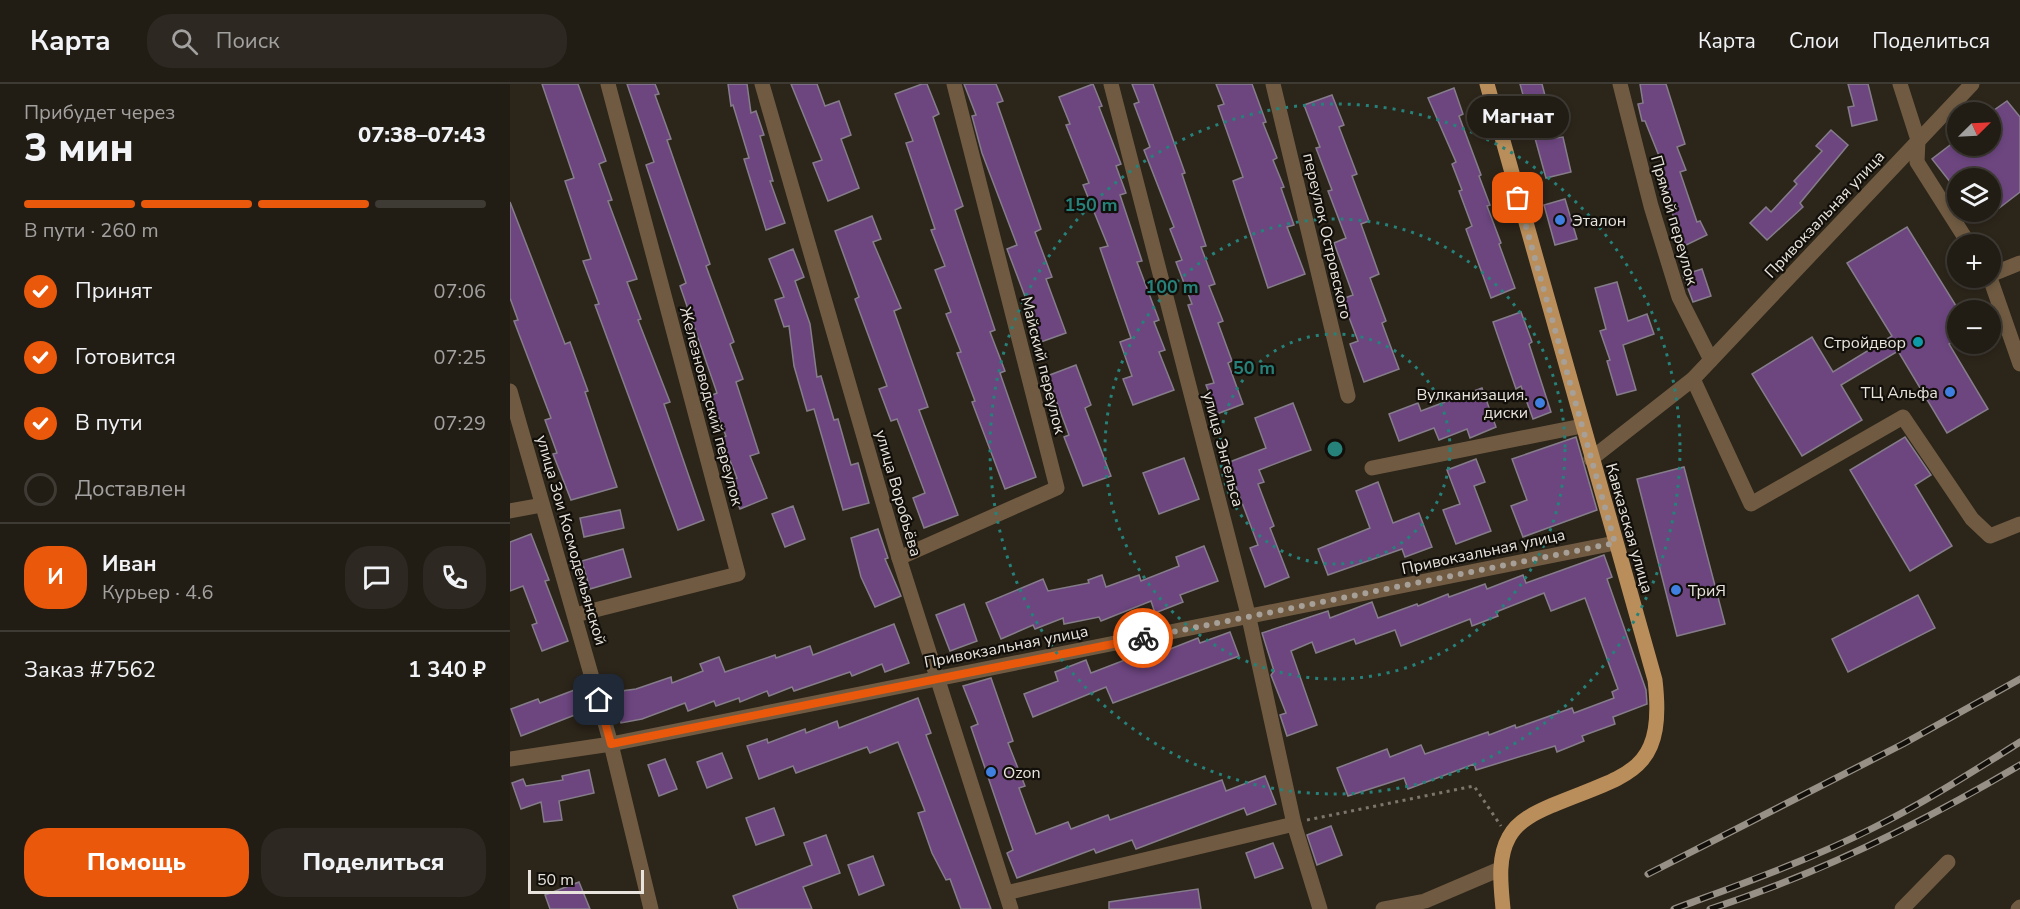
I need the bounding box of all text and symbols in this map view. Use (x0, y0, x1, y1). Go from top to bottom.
search box (147, 14, 567, 68)
text: Карта (30, 22, 111, 60)
icon: search (168, 25, 201, 58)
text: Поиск (216, 26, 280, 56)
text: Карта (1698, 27, 1756, 55)
text: Слои (1789, 27, 1839, 55)
text: Поделиться (1872, 27, 1990, 55)
callout: Магнат (1467, 96, 1569, 138)
text: Прибудет через (24, 99, 175, 126)
north arrow (1947, 102, 2001, 156)
map controls (1947, 102, 2001, 354)
text: Магнат (1482, 103, 1554, 130)
text: 07:38–07:43 (358, 120, 486, 150)
text: 3 мин (24, 122, 134, 175)
street label: Привокзальная улица (1760, 146, 1890, 283)
street label: переулок Островского (1297, 151, 1357, 322)
street label: Прямой переулок (1645, 153, 1703, 288)
button: layers (1947, 168, 2001, 222)
pin (1492, 172, 1543, 223)
icon: bag (1501, 181, 1534, 214)
text: 150 m (1064, 193, 1118, 217)
place label: Эталон (1572, 210, 1626, 232)
marker: Эталон (1553, 213, 1567, 227)
text: В пути · 260 m (24, 217, 159, 244)
button: + (1947, 234, 2001, 288)
icon: check (24, 275, 57, 308)
text: 100 m (1145, 275, 1199, 299)
text: Принят (75, 276, 152, 306)
text: 07:06 (433, 278, 486, 305)
street label: Майский переулок (1015, 294, 1071, 437)
button: − (1947, 300, 2001, 354)
street label: Железноводский переулок (674, 304, 748, 509)
place label: Стройдвор (1823, 332, 1906, 354)
marker: Стройдвор (1911, 335, 1925, 349)
icon: check (24, 341, 57, 374)
text: Готовится (75, 342, 176, 372)
text: 07:25 (433, 344, 486, 371)
text: 50 m (1233, 356, 1275, 380)
place label: ТЦ Альфа (1861, 382, 1938, 404)
place label: Вулканизация. диски (1417, 384, 1528, 424)
marker: ТЦ Альфа (1943, 385, 1957, 399)
street label: улица Энгельса (1197, 389, 1249, 509)
marker: Вулканизация. диски (1533, 396, 1547, 410)
icon: check (24, 407, 57, 440)
text: В пути (75, 408, 143, 438)
text: 07:29 (433, 410, 486, 437)
street label: улица Воробьёва (869, 427, 927, 559)
street label: улица Зои Космодемьянской (530, 433, 612, 648)
centre of rings (1325, 439, 1345, 459)
street label: Кавказская улица (1600, 461, 1658, 596)
text: Доставлен (75, 474, 186, 504)
street label: Привокзальная улица (1399, 524, 1567, 580)
button: chat (345, 546, 408, 609)
button: phone (423, 546, 486, 609)
text: Иван (102, 549, 157, 579)
text: И (47, 562, 64, 592)
text: Курьер · 4.6 (102, 579, 214, 606)
place label: ТриЯ (1688, 580, 1726, 602)
marker: ТриЯ (1669, 583, 1683, 597)
courier (1113, 608, 1173, 668)
street label: Привокзальная улица (922, 620, 1090, 674)
icon: bike (1127, 622, 1160, 655)
text: Заказ #7562 (24, 655, 156, 685)
text: 1 340 ₽ (408, 655, 486, 685)
pin (573, 674, 624, 725)
icon: home (582, 683, 615, 716)
place label: Ozon (1003, 762, 1041, 784)
marker: Ozon (984, 765, 998, 779)
button: Помощь (24, 828, 249, 897)
button: Поделиться (261, 828, 486, 897)
scale bar (528, 867, 644, 894)
text: 50 m (537, 869, 574, 891)

